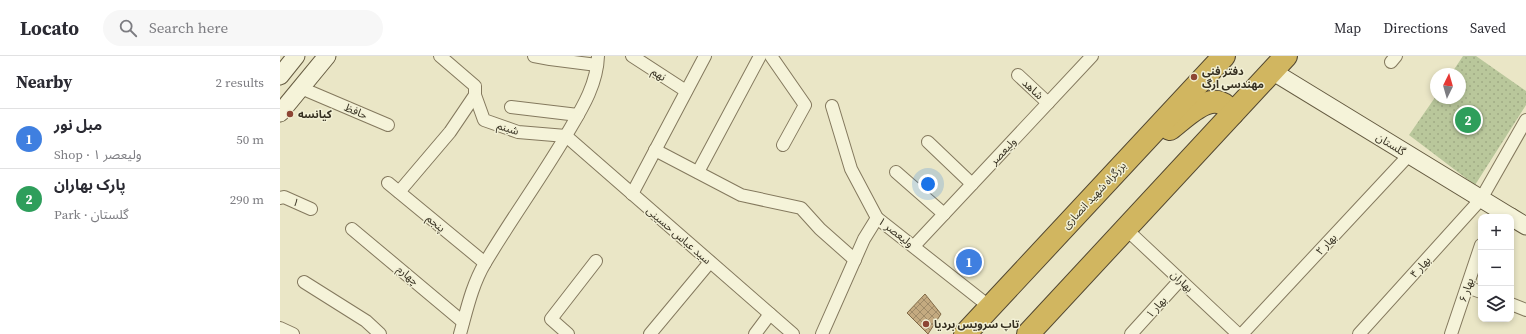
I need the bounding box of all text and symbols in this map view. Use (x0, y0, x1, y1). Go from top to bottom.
search box (103, 10, 383, 46)
text: Locato (20, 15, 79, 41)
icon: search (117, 17, 139, 39)
text: Search here (149, 17, 228, 38)
text: Map (1334, 18, 1361, 38)
text: Directions (1383, 18, 1448, 38)
text: Saved (1470, 18, 1506, 38)
street label: نهم (648, 64, 669, 86)
place label: دفتر فنی مهندسی ارگ (1202, 64, 1264, 92)
north arrow (1430, 68, 1466, 104)
text: Nearby (16, 70, 72, 94)
marker: دفتر فنی مهندسی ارگ (1189, 72, 1199, 82)
text: 2 results (216, 74, 264, 91)
street label: شاهد (1019, 76, 1047, 103)
street label: حافظ (342, 100, 370, 123)
pin: 2 (1455, 105, 1481, 135)
place label: کیانسه (298, 107, 333, 122)
marker: کیانسه (285, 109, 295, 119)
text: مبل نور (54, 114, 102, 135)
street label: شبنم (495, 118, 521, 140)
street label: گلستان (1373, 130, 1409, 160)
text: 1 (25, 131, 33, 148)
text: 50 m (236, 131, 264, 148)
street label: ولیعصر (986, 134, 1020, 169)
text: Shop · ولیعصر ۱ (54, 146, 142, 163)
street label: بزرگراه شهید انصاری (1059, 158, 1130, 232)
text: پارک بهاران (54, 174, 126, 195)
your location (918, 174, 938, 194)
text: 2 (25, 191, 33, 208)
text: 290 m (230, 191, 264, 208)
street label: ۱ (290, 194, 302, 211)
street label: سید عباس حسینی (643, 203, 715, 268)
text: Park · گلستان (54, 206, 128, 223)
street label: پنجم (422, 211, 448, 236)
street label: ولیعصر ۱ (875, 214, 917, 251)
map controls (1478, 214, 1514, 322)
button: + (1478, 214, 1514, 250)
street label: بهار ۲ (1312, 230, 1340, 258)
pin: 1 (956, 247, 982, 277)
button: − (1478, 250, 1514, 286)
street label: بهار ۴ (1407, 253, 1434, 282)
street label: چهارم (394, 262, 422, 289)
street label: بهاران (1167, 267, 1196, 296)
street label: بهار ۶ (1455, 276, 1478, 304)
button: layers (1478, 286, 1514, 322)
street label: بهار ۱ (1143, 293, 1170, 322)
place label: تاپ سرویس بردیا (934, 317, 1019, 332)
marker: تاپ سرویس بردیا (921, 319, 931, 329)

